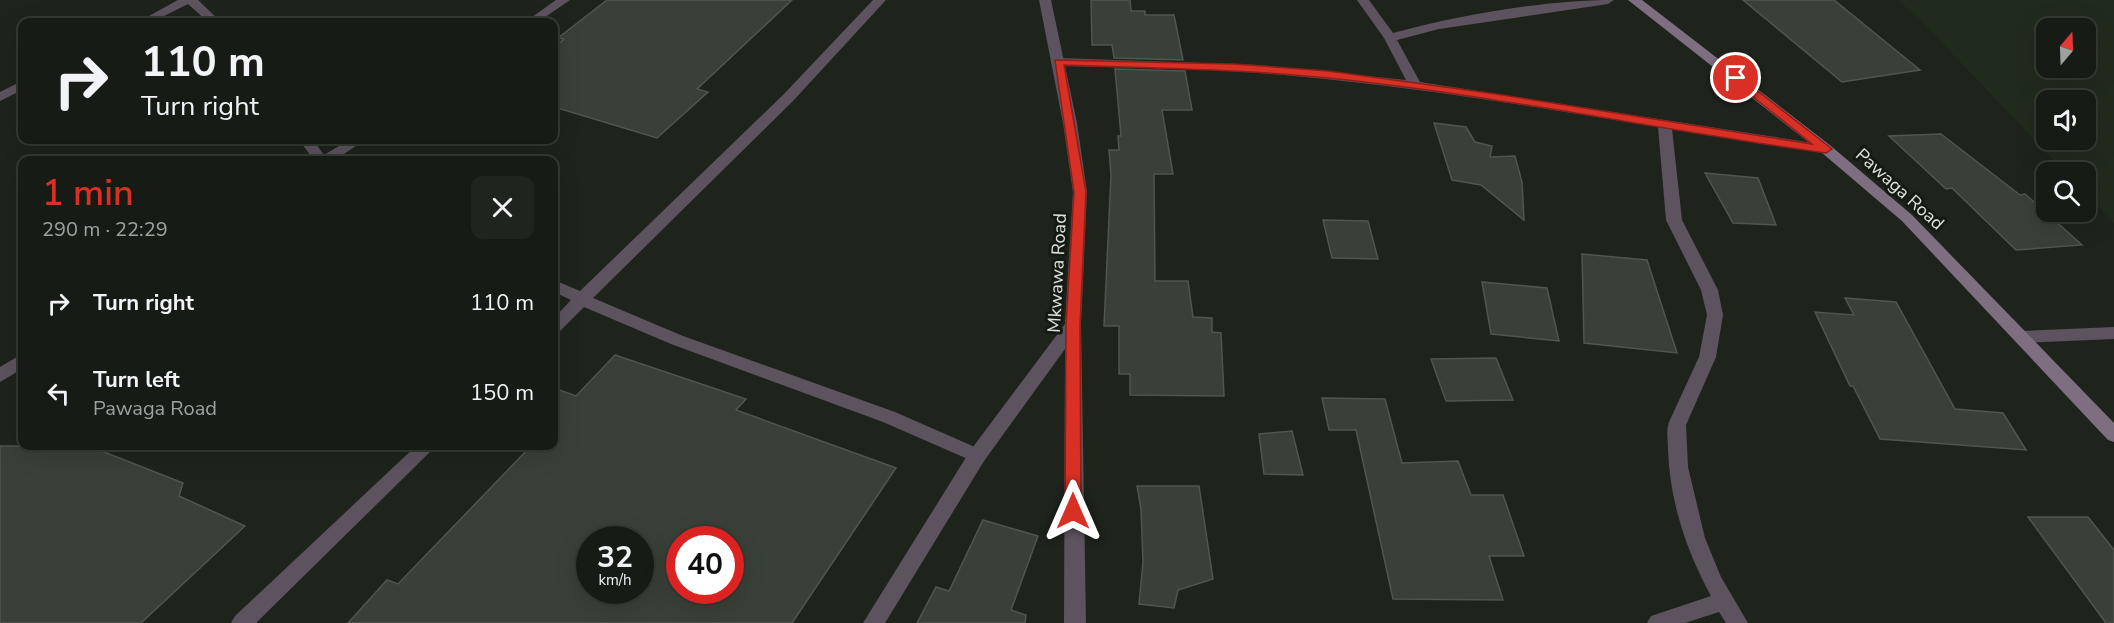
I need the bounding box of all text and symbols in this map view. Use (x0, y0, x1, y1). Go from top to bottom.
north arrow (2036, 18, 2096, 78)
map controls (2036, 18, 2096, 222)
text: 110 m (141, 34, 265, 91)
icon: right (42, 42, 120, 120)
pin (1710, 52, 1761, 103)
icon: arrive (1719, 61, 1752, 94)
text: Turn right (141, 88, 259, 125)
button: sound (2036, 90, 2096, 150)
street label: Pawaga Road (1851, 143, 1949, 235)
button: search (2036, 162, 2096, 222)
text: 1 min (42, 169, 134, 218)
button: close (471, 176, 534, 239)
street label: Mkwawa Road (1042, 213, 1072, 333)
text: 290 m · 22:29 (42, 216, 168, 243)
icon: right (42, 287, 75, 320)
text: Turn right (93, 288, 194, 318)
text: 110 m (470, 288, 534, 318)
text: Turn left (93, 365, 180, 395)
icon: left (42, 377, 75, 410)
text: 150 m (470, 378, 534, 408)
text: Pawaga Road (93, 395, 217, 422)
position arrow (1041, 479, 1105, 543)
speed limit sign: 40 (666, 526, 744, 604)
text: 32 (597, 537, 633, 578)
text: km/h (598, 570, 632, 590)

